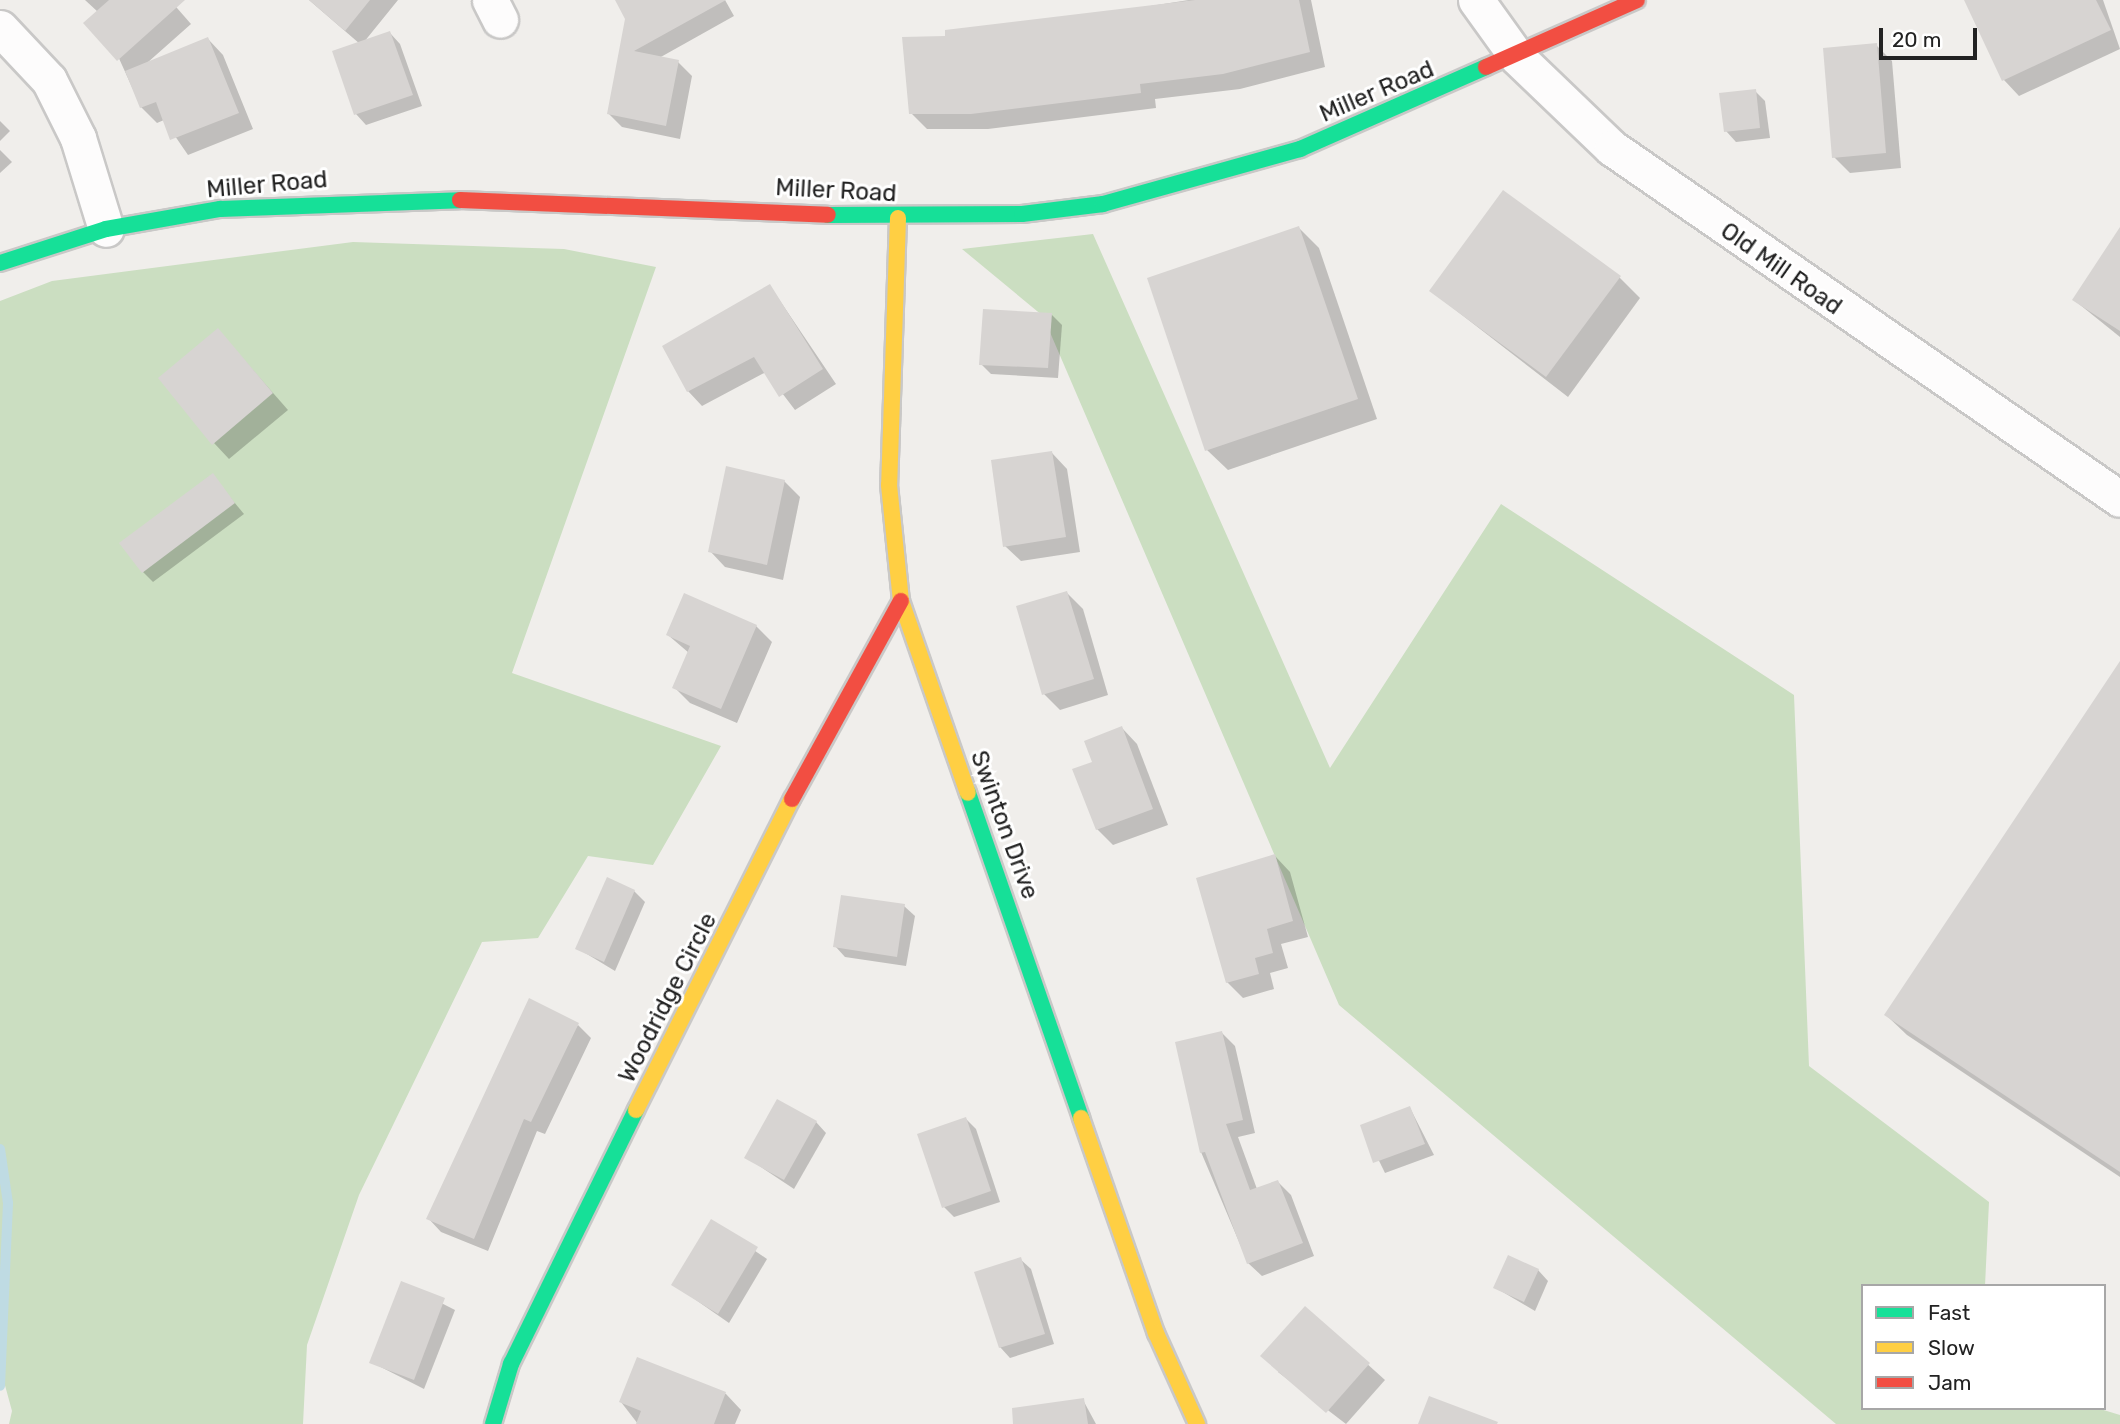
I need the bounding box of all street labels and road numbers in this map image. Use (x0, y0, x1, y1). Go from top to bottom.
street label: Miller Road (1315, 55, 1439, 129)
street label: Miller Road (205, 165, 329, 205)
street label: Miller Road (774, 173, 898, 209)
street label: Old Mill Road (1715, 217, 1847, 321)
street label: Swinton Drive (964, 747, 1044, 903)
street label: Woodridge Circle (613, 908, 723, 1088)

